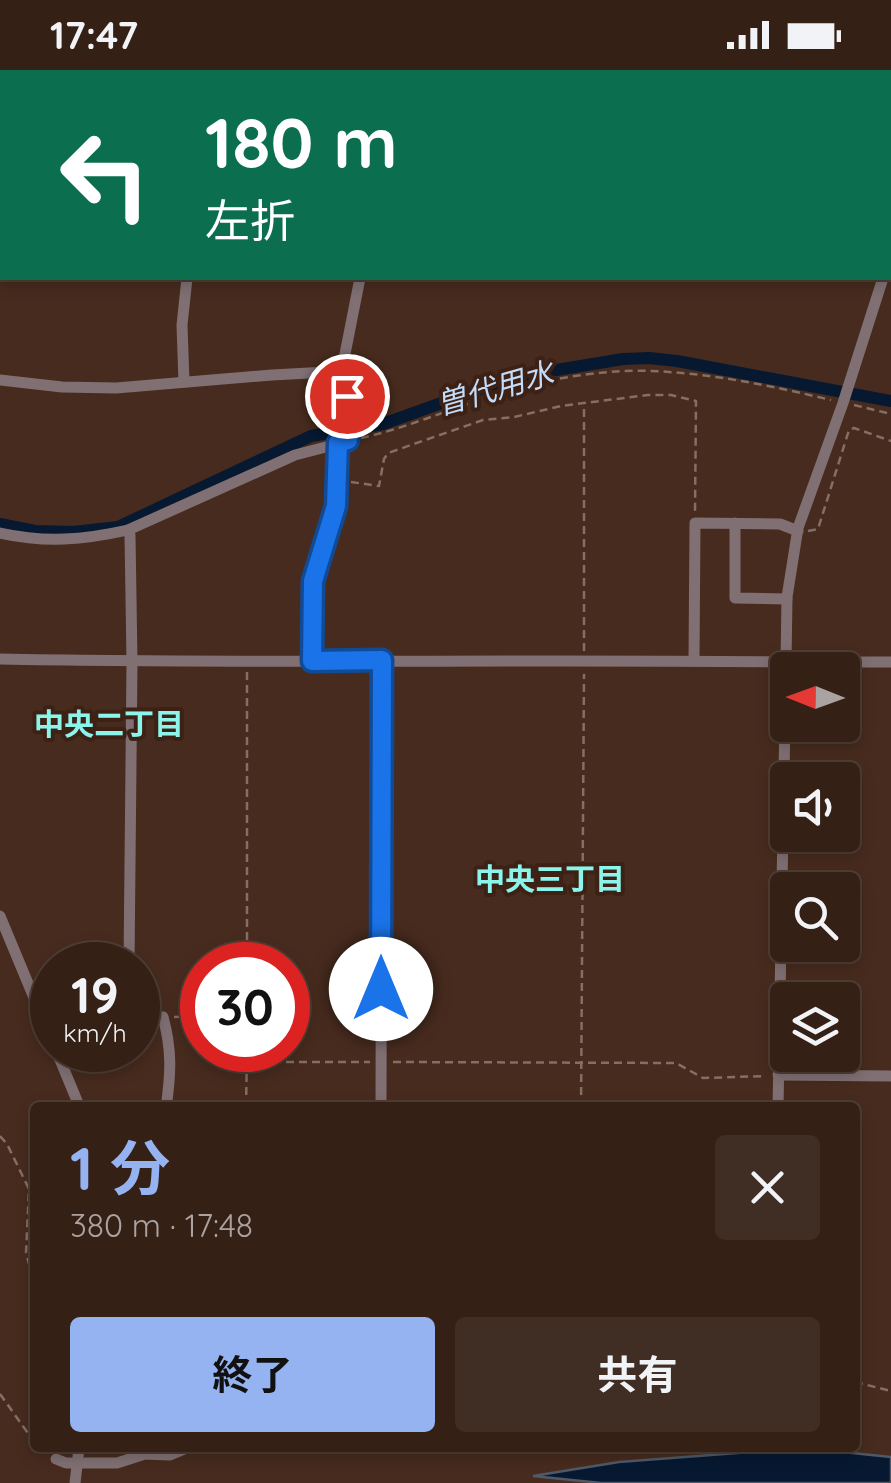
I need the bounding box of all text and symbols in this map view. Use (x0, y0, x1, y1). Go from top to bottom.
text: 17:47 (50, 11, 138, 59)
text: 180 m (205, 98, 398, 186)
icon: left (40, 110, 170, 240)
text: 左折 (205, 192, 295, 248)
water label: 曽代用水 (432, 352, 561, 423)
pin (305, 354, 390, 439)
icon: arrive (320, 369, 375, 424)
north arrow (770, 652, 860, 742)
map controls (770, 652, 860, 1072)
district label: 中央二丁目 (34, 705, 184, 743)
button: sound (770, 762, 860, 852)
district label: 中央三丁目 (475, 860, 625, 898)
button: search (770, 872, 860, 962)
position arrow (329, 937, 433, 1041)
speed limit sign: 30 (180, 942, 310, 1072)
text: 19 (71, 963, 119, 1026)
button: layers (770, 982, 860, 1072)
text: km/h (63, 1017, 127, 1048)
text: 1 分 (70, 1130, 170, 1205)
button: close (715, 1135, 820, 1240)
text: 380 m · 17:48 (70, 1205, 253, 1245)
button: 終了 (70, 1317, 435, 1432)
button: 共有 (455, 1317, 820, 1432)

